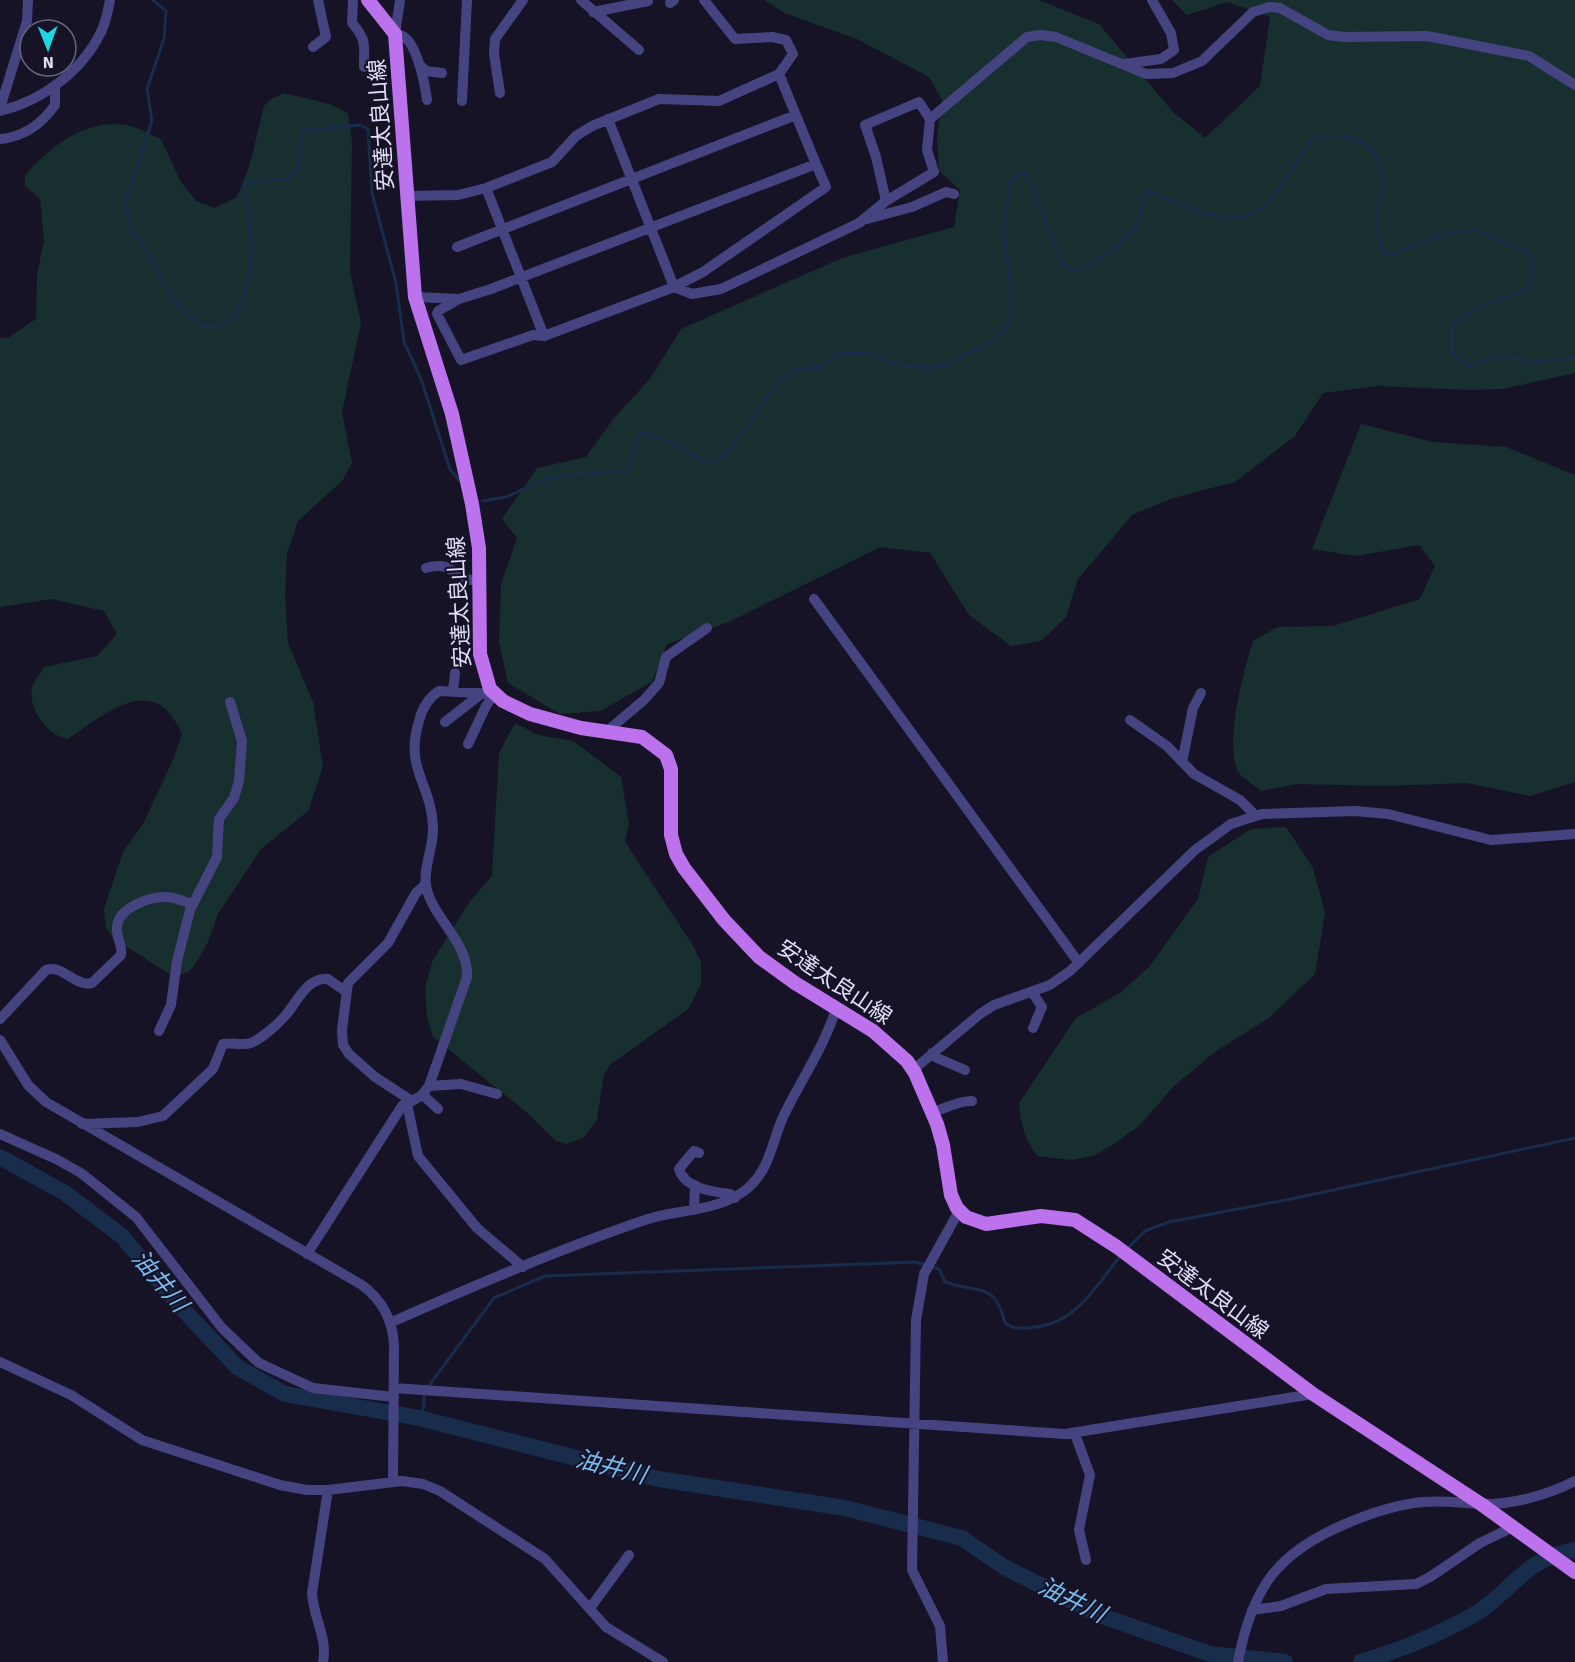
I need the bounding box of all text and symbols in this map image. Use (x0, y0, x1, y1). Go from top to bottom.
north arrow (18, 18, 78, 78)
text: N (43, 52, 54, 72)
street label: 安達太良山線 (363, 58, 399, 192)
street label: 安達太良山線 (442, 535, 476, 669)
street label: 安達太良山線 (773, 934, 897, 1030)
street label: 安達太良山線 (1152, 1243, 1274, 1345)
water label: 油井川 (125, 1244, 197, 1321)
water label: 油井川 (572, 1444, 652, 1491)
water label: 油井川 (1033, 1571, 1114, 1631)

